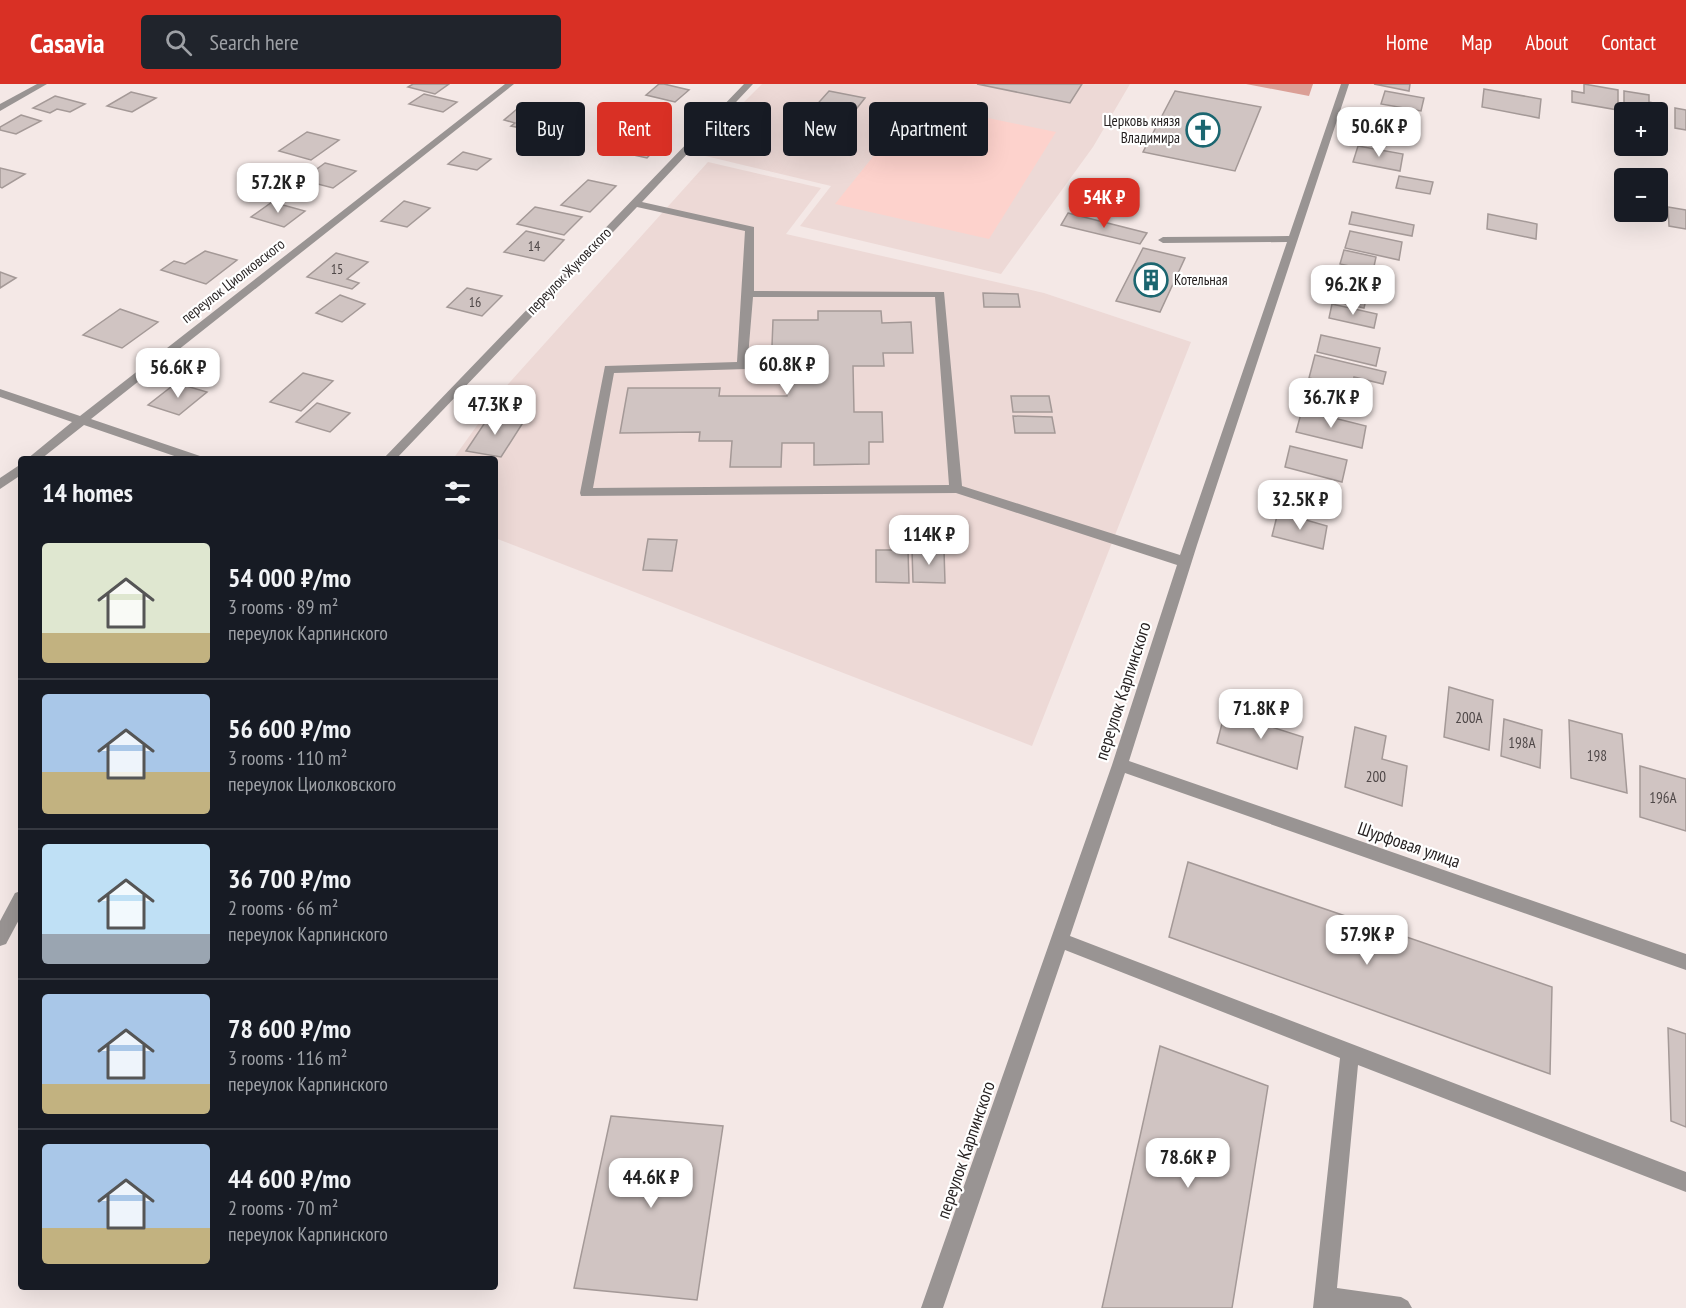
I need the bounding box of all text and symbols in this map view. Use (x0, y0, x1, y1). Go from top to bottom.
search box (141, 15, 561, 69)
text: Casavia (30, 24, 105, 61)
icon: search (162, 26, 195, 59)
text: Search here (210, 28, 299, 56)
text: Home (1386, 29, 1428, 56)
text: Map (1461, 29, 1492, 56)
text: About (1525, 29, 1568, 56)
text: Contact (1601, 29, 1656, 56)
chip: Buy (516, 102, 585, 156)
chip: Rent (597, 102, 672, 156)
chip: Filters (684, 102, 771, 156)
chip: New (783, 102, 857, 156)
chip: Apartment (869, 102, 988, 156)
map controls (1614, 102, 1668, 222)
button: + (1614, 102, 1668, 156)
pin: 50.6K ₽ (1324, 107, 1434, 158)
place label: Церковь князя Владимира (1103, 111, 1180, 147)
church icon: Церковь князя Владимира (1185, 112, 1221, 148)
text: 50.6K ₽ (1351, 113, 1407, 139)
pin: 57.2K ₽ (223, 163, 333, 214)
button: − (1614, 168, 1668, 222)
text: 57.2K ₽ (251, 169, 305, 195)
pin: 54K ₽ (1062, 178, 1146, 229)
text: 54K ₽ (1083, 184, 1125, 210)
street label: переулок Жуковского (522, 223, 615, 318)
street label: переулок Циолковского (177, 234, 288, 327)
house number: 14 (528, 237, 541, 255)
house number: 15 (331, 260, 343, 278)
building icon: Котельная (1133, 262, 1169, 298)
pin: 96.2K ₽ (1298, 265, 1408, 316)
place label: Котельная (1174, 270, 1228, 289)
text: 96.2K ₽ (1325, 271, 1381, 297)
house number: 16 (469, 293, 481, 311)
pin: 60.8K ₽ (732, 345, 842, 396)
pin: 56.6K ₽ (123, 348, 233, 399)
text: 60.8K ₽ (759, 351, 815, 377)
text: 56.6K ₽ (150, 354, 206, 380)
pin: 36.7K ₽ (1276, 378, 1386, 429)
text: 36.7K ₽ (1303, 384, 1359, 410)
pin: 47.3K ₽ (440, 385, 550, 436)
text: 47.3K ₽ (468, 391, 522, 417)
text: 14 homes (42, 476, 133, 509)
icon: filters (441, 476, 474, 509)
pin: 32.5K ₽ (1245, 480, 1355, 531)
text: 32.5K ₽ (1272, 486, 1328, 512)
pin: 114K ₽ (880, 515, 978, 566)
text: 114K ₽ (903, 521, 955, 547)
text: 54 000 ₽/mo (228, 561, 351, 594)
icon: home (90, 567, 162, 639)
text: 3 rooms · 89 m² (228, 594, 338, 620)
street label: переулок Карпинского (1089, 619, 1156, 763)
text: переулок Карпинского (228, 620, 388, 646)
pin: 71.8K ₽ (1206, 689, 1316, 740)
text: 71.8K ₽ (1233, 695, 1289, 721)
house number: 200А (1455, 708, 1484, 727)
text: 56 600 ₽/mo (228, 712, 351, 745)
icon: home (90, 718, 162, 790)
house number: 198А (1508, 733, 1537, 752)
text: 3 rooms · 110 m² (228, 745, 347, 771)
house number: 198 (1587, 746, 1607, 765)
house number: 200 (1366, 767, 1386, 786)
text: переулок Циолковского (228, 771, 396, 797)
house number: 196А (1649, 788, 1678, 807)
street label: Шурфовая улица (1355, 816, 1463, 873)
text: 36 700 ₽/mo (228, 862, 351, 895)
icon: home (90, 868, 162, 940)
text: 2 rooms · 66 m² (228, 895, 338, 921)
pin: 57.9K ₽ (1312, 915, 1422, 966)
text: переулок Карпинского (228, 921, 388, 947)
text: 57.9K ₽ (1340, 921, 1394, 947)
text: 78 600 ₽/mo (228, 1012, 351, 1045)
icon: home (90, 1018, 162, 1090)
text: 3 rooms · 116 m² (228, 1045, 347, 1071)
text: переулок Карпинского (228, 1071, 388, 1097)
street label: переулок Карпинского (931, 1078, 1000, 1222)
pin: 78.6K ₽ (1133, 1138, 1243, 1189)
text: 78.6K ₽ (1160, 1144, 1216, 1170)
pin: 44.6K ₽ (596, 1158, 706, 1209)
text: 44 600 ₽/mo (228, 1162, 351, 1195)
text: 44.6K ₽ (623, 1164, 679, 1190)
icon: home (90, 1168, 162, 1240)
text: 2 rooms · 70 m² (228, 1195, 338, 1221)
text: переулок Карпинского (228, 1221, 388, 1247)

